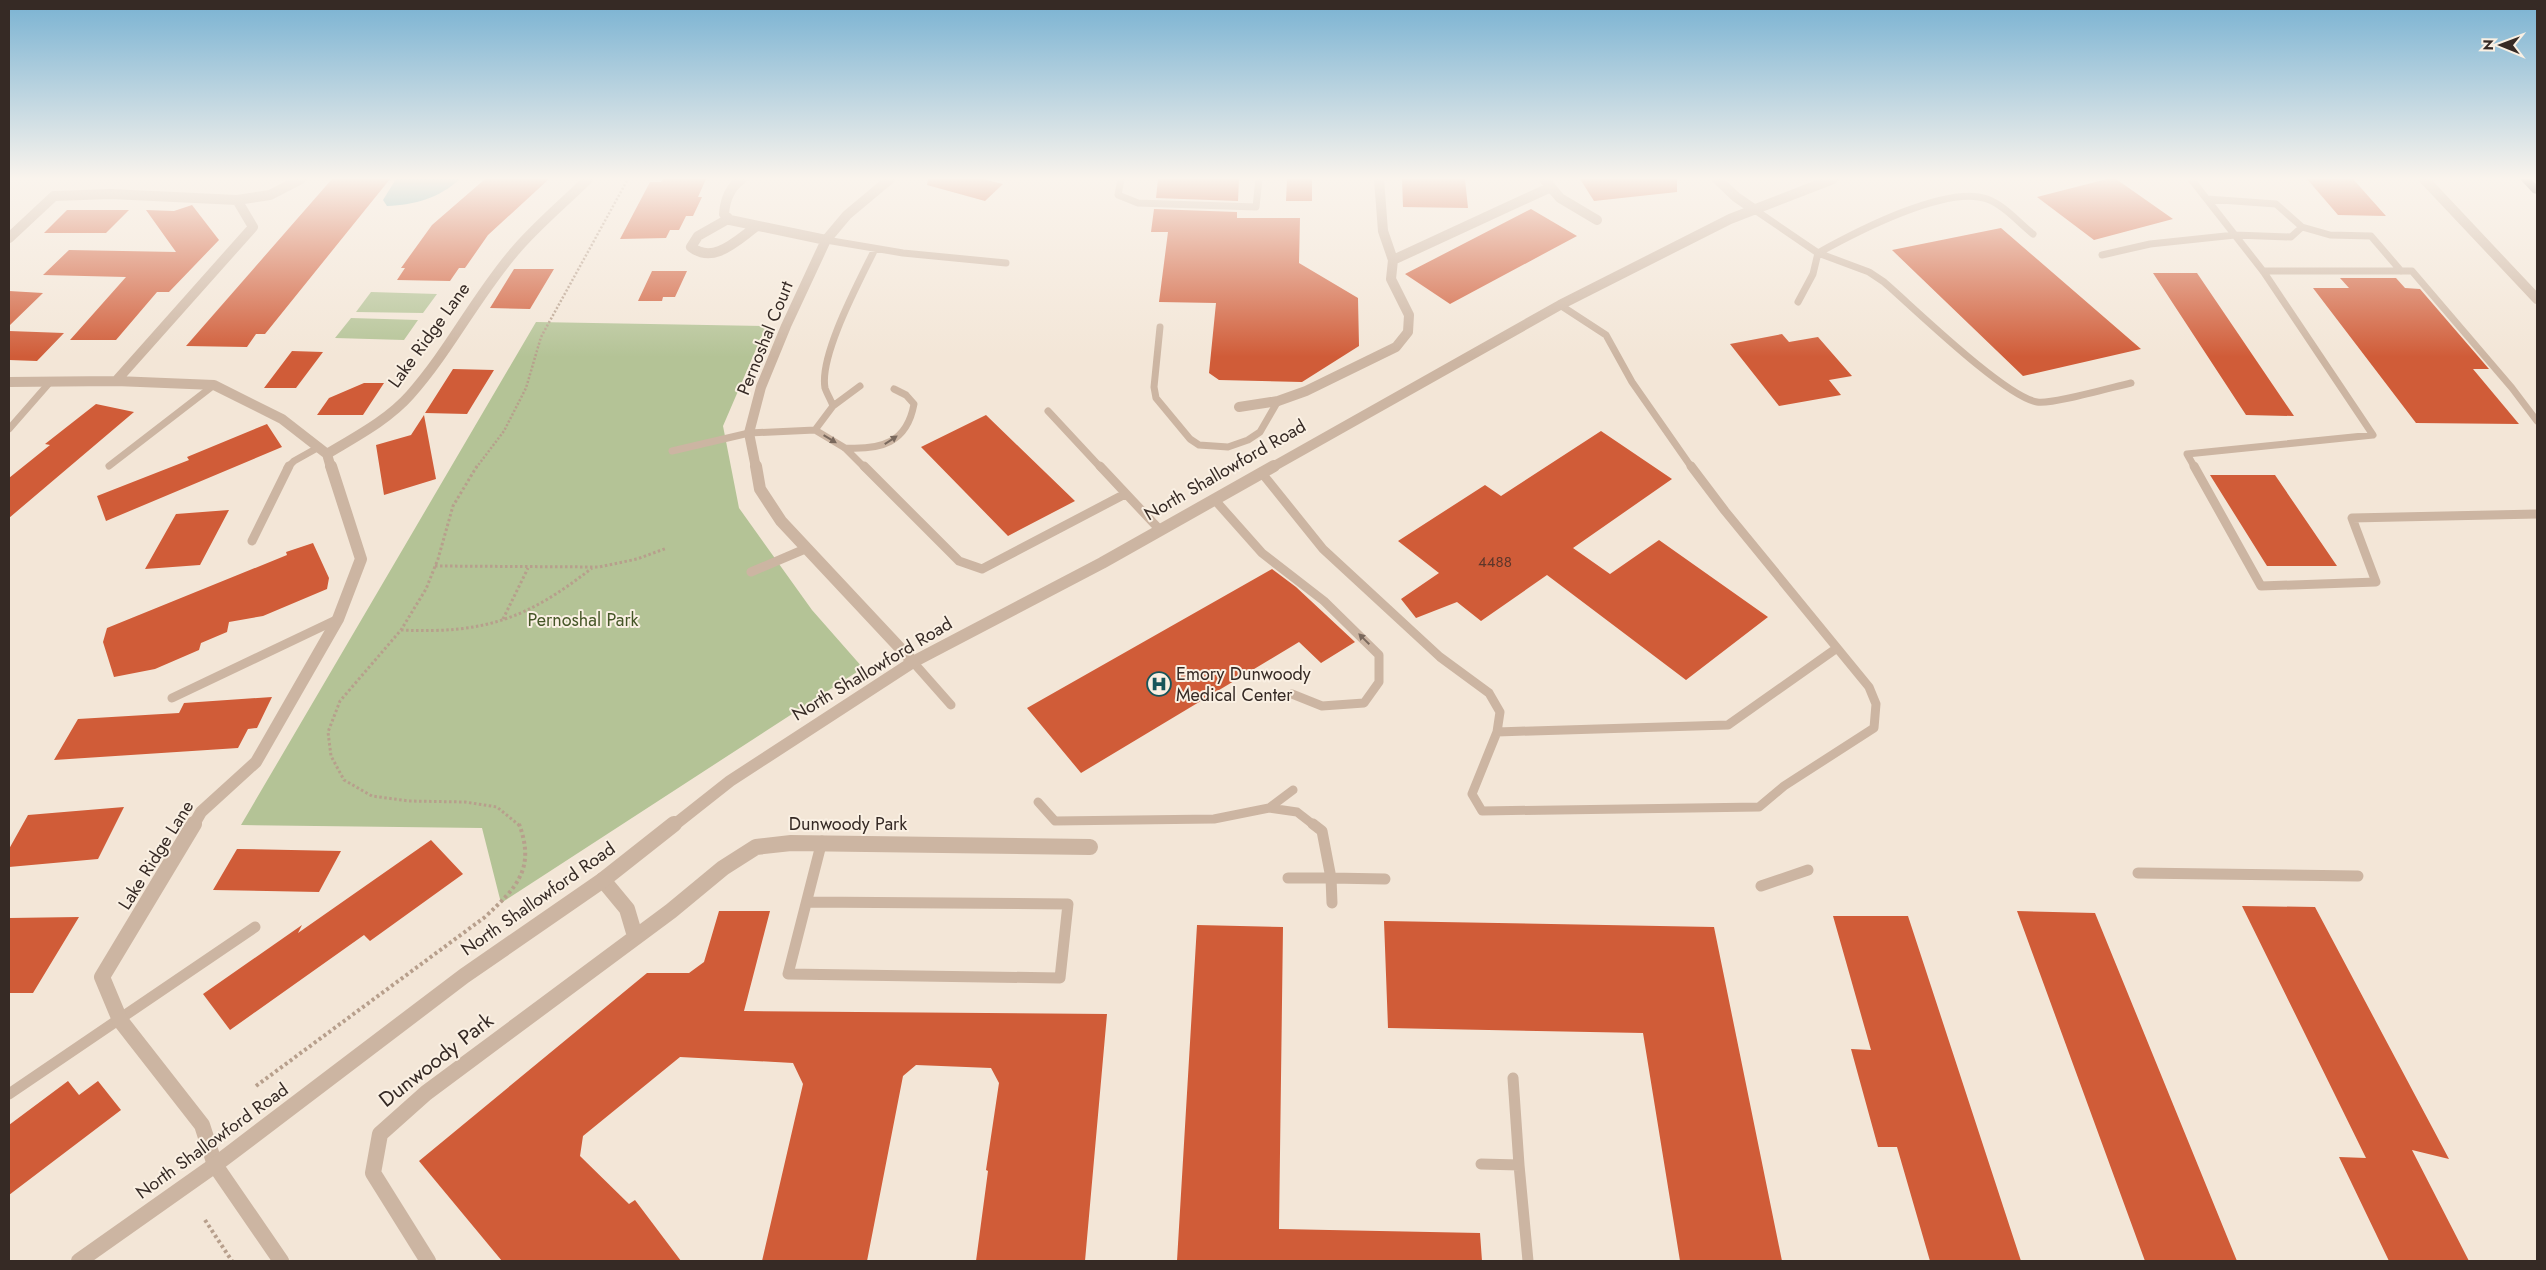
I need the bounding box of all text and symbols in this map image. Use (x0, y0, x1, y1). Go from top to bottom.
north arrow (2476, 20, 2526, 70)
text: N (2478, 39, 2498, 51)
street label: Pernoshal Court (730, 276, 800, 399)
street label: Lake Ridge Lane (382, 277, 476, 393)
street label: North Shallowford Road (1139, 413, 1311, 527)
one-way arrow (823, 435, 836, 444)
one-way arrow (885, 435, 898, 444)
house number: 4488 (1478, 551, 1512, 573)
park label: Pernoshal Park (527, 607, 639, 633)
street label: North Shallowford Road (787, 611, 957, 727)
one-way arrow (1358, 633, 1370, 645)
place label: Emory Dunwoody Medical Center (1176, 661, 1311, 708)
hospital icon: Emory Dunwoody Medical Center (1146, 671, 1172, 697)
street label: Lake Ridge Lane (112, 795, 200, 915)
street label: Dunwoody Park (789, 811, 907, 837)
street label: North Shallowford Road (456, 836, 620, 962)
street label: Dunwoody Park (372, 1005, 500, 1114)
street label: North Shallowford Road (130, 1077, 294, 1205)

